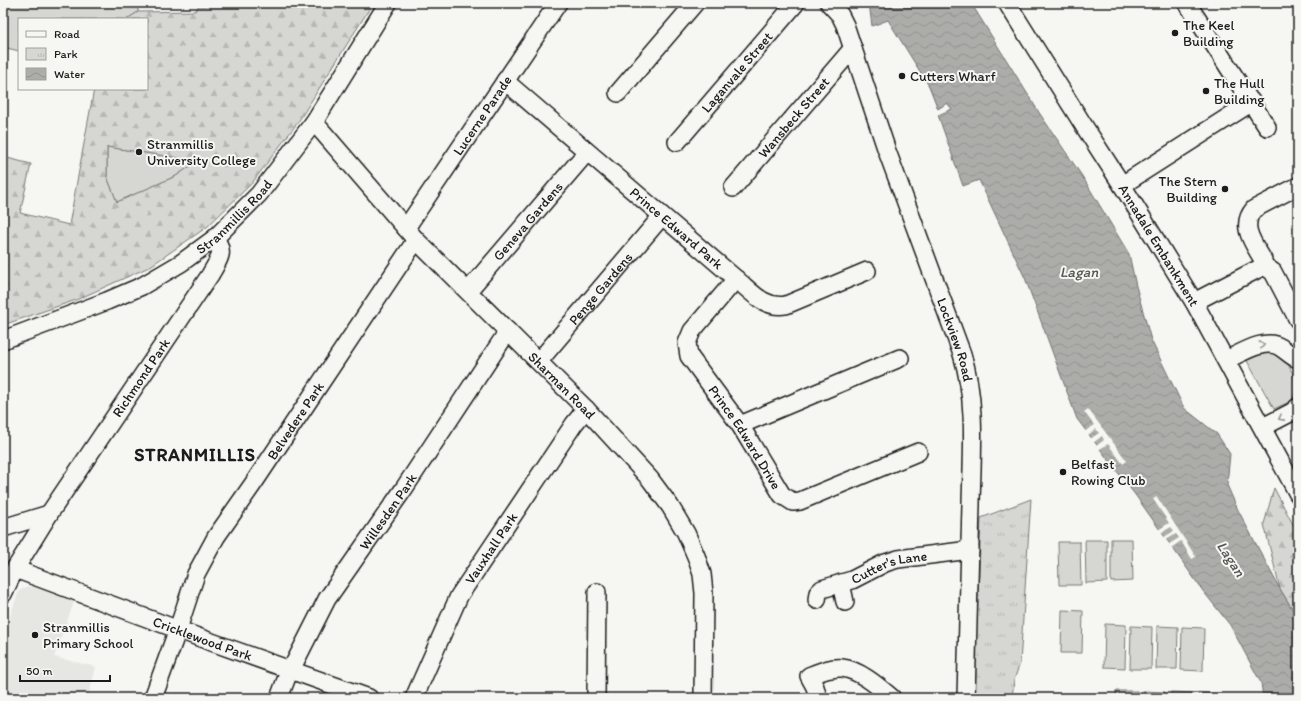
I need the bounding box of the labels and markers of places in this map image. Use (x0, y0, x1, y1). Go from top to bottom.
place label: The Keel Building (1183, 17, 1234, 50)
marker: The Keel Building (1170, 28, 1180, 38)
place label: Cutters Wharf (910, 68, 996, 85)
marker: Cutters Wharf (897, 71, 907, 81)
place label: The Hull Building (1214, 75, 1265, 108)
marker: The Hull Building (1201, 86, 1211, 96)
place label: Stranmillis University College (147, 136, 256, 169)
marker: Stranmillis University College (134, 147, 144, 157)
place label: The Stern Building (1159, 173, 1218, 206)
marker: The Stern Building (1220, 184, 1230, 194)
place label: Belfast Rowing Club (1071, 456, 1145, 489)
marker: Belfast Rowing Club (1058, 467, 1068, 477)
place label: Stranmillis Primary School (43, 619, 134, 652)
marker: Stranmillis Primary School (30, 630, 40, 640)

